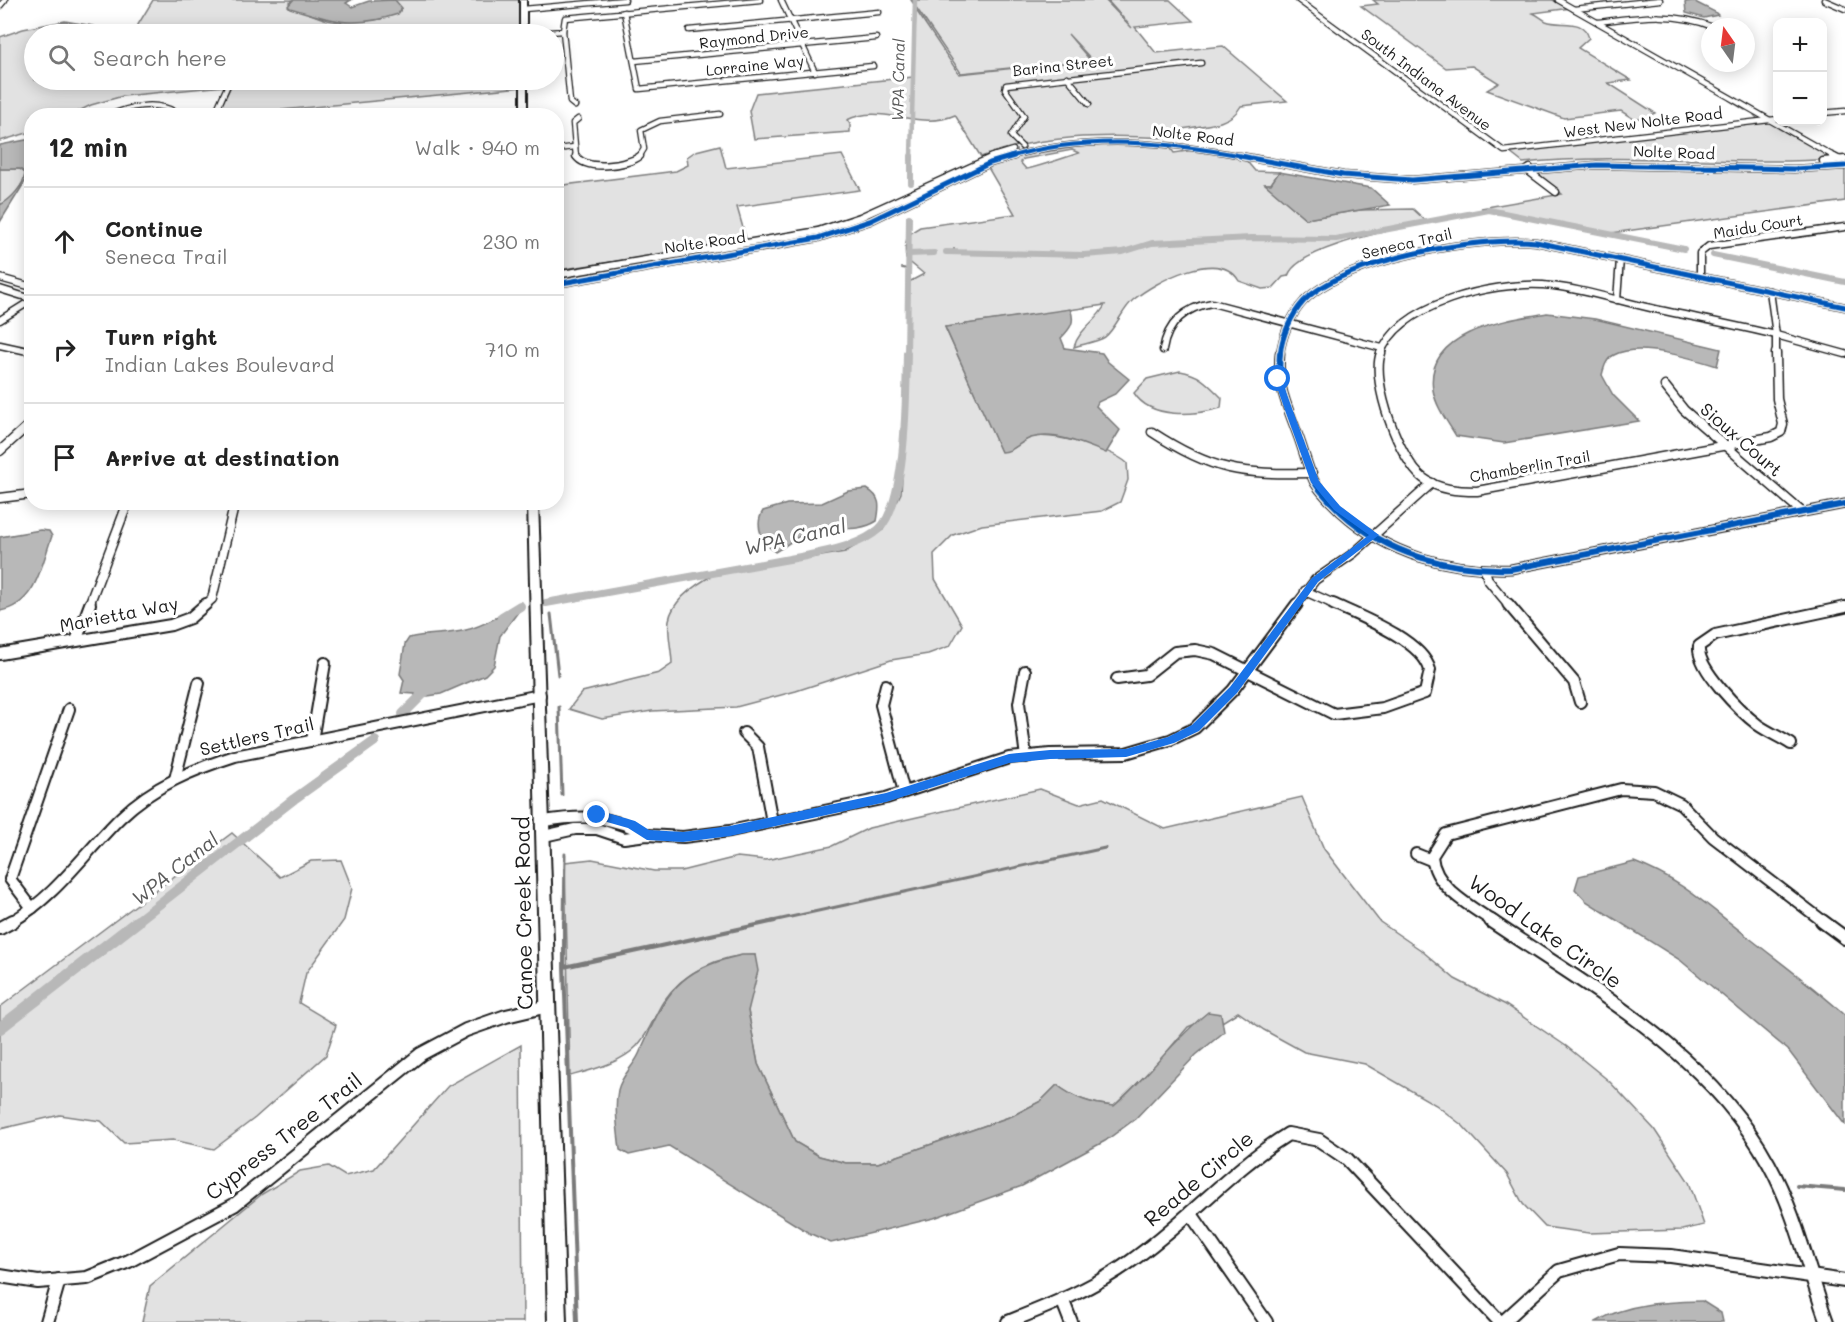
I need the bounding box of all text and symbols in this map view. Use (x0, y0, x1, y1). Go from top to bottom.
north arrow (1701, 18, 1755, 72)
map controls (1773, 18, 1827, 126)
button: + (1773, 18, 1827, 72)
street label: Raymond Drive (698, 21, 810, 53)
search box (24, 24, 564, 90)
street label: South Indiana Avenue (1357, 24, 1496, 135)
water label: WPA Canal (886, 38, 909, 122)
icon: search (45, 41, 78, 74)
text: Search here (93, 43, 227, 72)
street label: Lorraine Way (705, 50, 805, 80)
street label: Barina Street (1012, 50, 1114, 80)
button: − (1773, 72, 1827, 126)
street label: West New Nolte Road (1562, 102, 1723, 142)
street label: Nolte Road (1151, 120, 1235, 150)
text: 12 min (48, 130, 128, 164)
text: Walk · 940 m (415, 134, 540, 160)
street label: Nolte Road (1633, 141, 1715, 163)
street label: Maidu Court (1712, 209, 1804, 243)
text: Continue (105, 214, 203, 243)
street label: Seneca Trail (1360, 223, 1454, 263)
icon: ahead (48, 225, 81, 258)
street label: Nolte Road (663, 226, 747, 258)
text: 230 m (482, 228, 540, 254)
text: Seneca Trail (105, 243, 228, 269)
text: Turn right (105, 322, 217, 351)
icon: right (48, 333, 81, 366)
text: 710 m (485, 336, 540, 362)
text: Indian Lakes Boulevard (105, 351, 334, 377)
route start (1264, 365, 1290, 391)
street label: Sioux Court (1696, 397, 1788, 482)
icon: arrive (48, 441, 81, 474)
text: Arrive at destination (105, 443, 340, 472)
street label: Chamberlin Trail (1468, 446, 1592, 486)
water label: WPA Canal (741, 512, 848, 560)
street label: Marietta Way (57, 591, 180, 637)
street label: Settlers Trail (197, 711, 316, 761)
route end (583, 801, 609, 827)
street label: Canoe Creek Road (507, 816, 538, 1010)
water label: WPA Canal (126, 826, 223, 910)
street label: Wood Lake Circle (1464, 868, 1628, 994)
street label: Cypress Tree Trail (199, 1066, 367, 1205)
street label: Reade Circle (1138, 1124, 1258, 1232)

